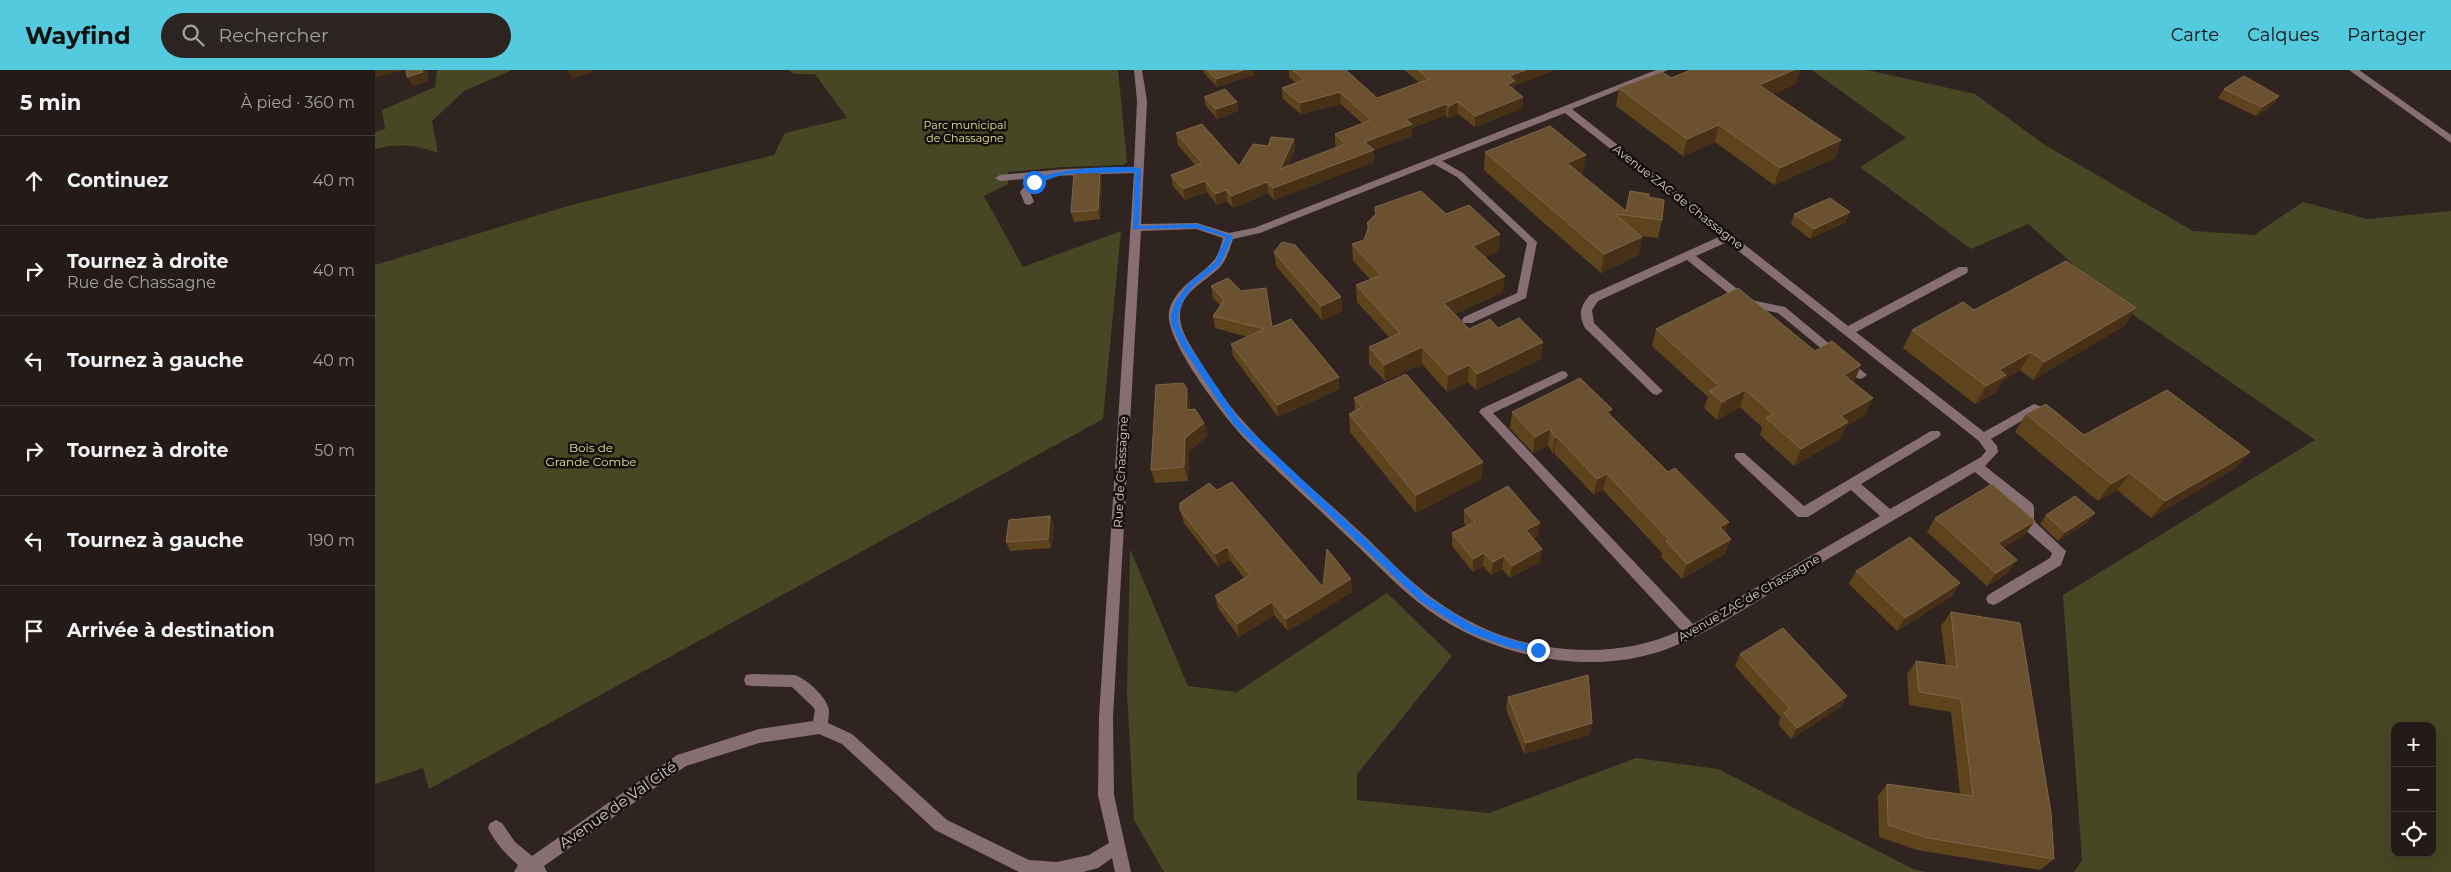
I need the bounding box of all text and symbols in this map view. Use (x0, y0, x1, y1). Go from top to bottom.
search box (161, 13, 511, 58)
text: Wayfind (25, 21, 131, 50)
icon: search (179, 21, 207, 49)
text: Rechercher (219, 24, 329, 47)
text: Carte (2171, 24, 2219, 46)
text: Calques (2247, 24, 2319, 46)
text: Partager (2347, 24, 2426, 46)
text: 5 min (20, 90, 81, 115)
text: À pied · 360 m (241, 93, 355, 112)
park label: Parc municipal de Chassagne (924, 118, 1006, 145)
street label: Avenue ZAC de Chassagne (1610, 141, 1746, 252)
icon: ahead (20, 167, 48, 195)
text: Continuez (67, 169, 168, 192)
text: 40 m (313, 171, 355, 190)
route start (1023, 171, 1046, 194)
text: Tournez à droite (67, 250, 228, 273)
icon: right (20, 257, 48, 285)
text: 40 m (313, 261, 355, 280)
text: Rue de Chassagne (67, 273, 216, 292)
icon: left (20, 347, 48, 375)
text: Tournez à gauche (67, 349, 244, 372)
text: 40 m (313, 351, 355, 370)
street label: Rue de Chassagne (1110, 416, 1131, 528)
icon: right (20, 437, 48, 465)
text: Tournez à droite (67, 439, 228, 462)
park label: Bois de Grande Combe (545, 440, 637, 469)
text: 50 m (314, 441, 355, 460)
icon: left (20, 527, 48, 555)
text: Tournez à gauche (67, 529, 244, 552)
text: 190 m (308, 531, 355, 550)
street label: Avenue ZAC de Chassagne (1675, 551, 1822, 644)
icon: arrive (20, 617, 48, 645)
text: Arrivée à destination (67, 619, 275, 642)
route end (1527, 639, 1550, 662)
map controls (2391, 722, 2436, 857)
button: + (2391, 722, 2436, 767)
street label: Avenue de Val Cité (555, 757, 680, 852)
button: − (2391, 767, 2436, 812)
button: locate (2391, 812, 2436, 857)

